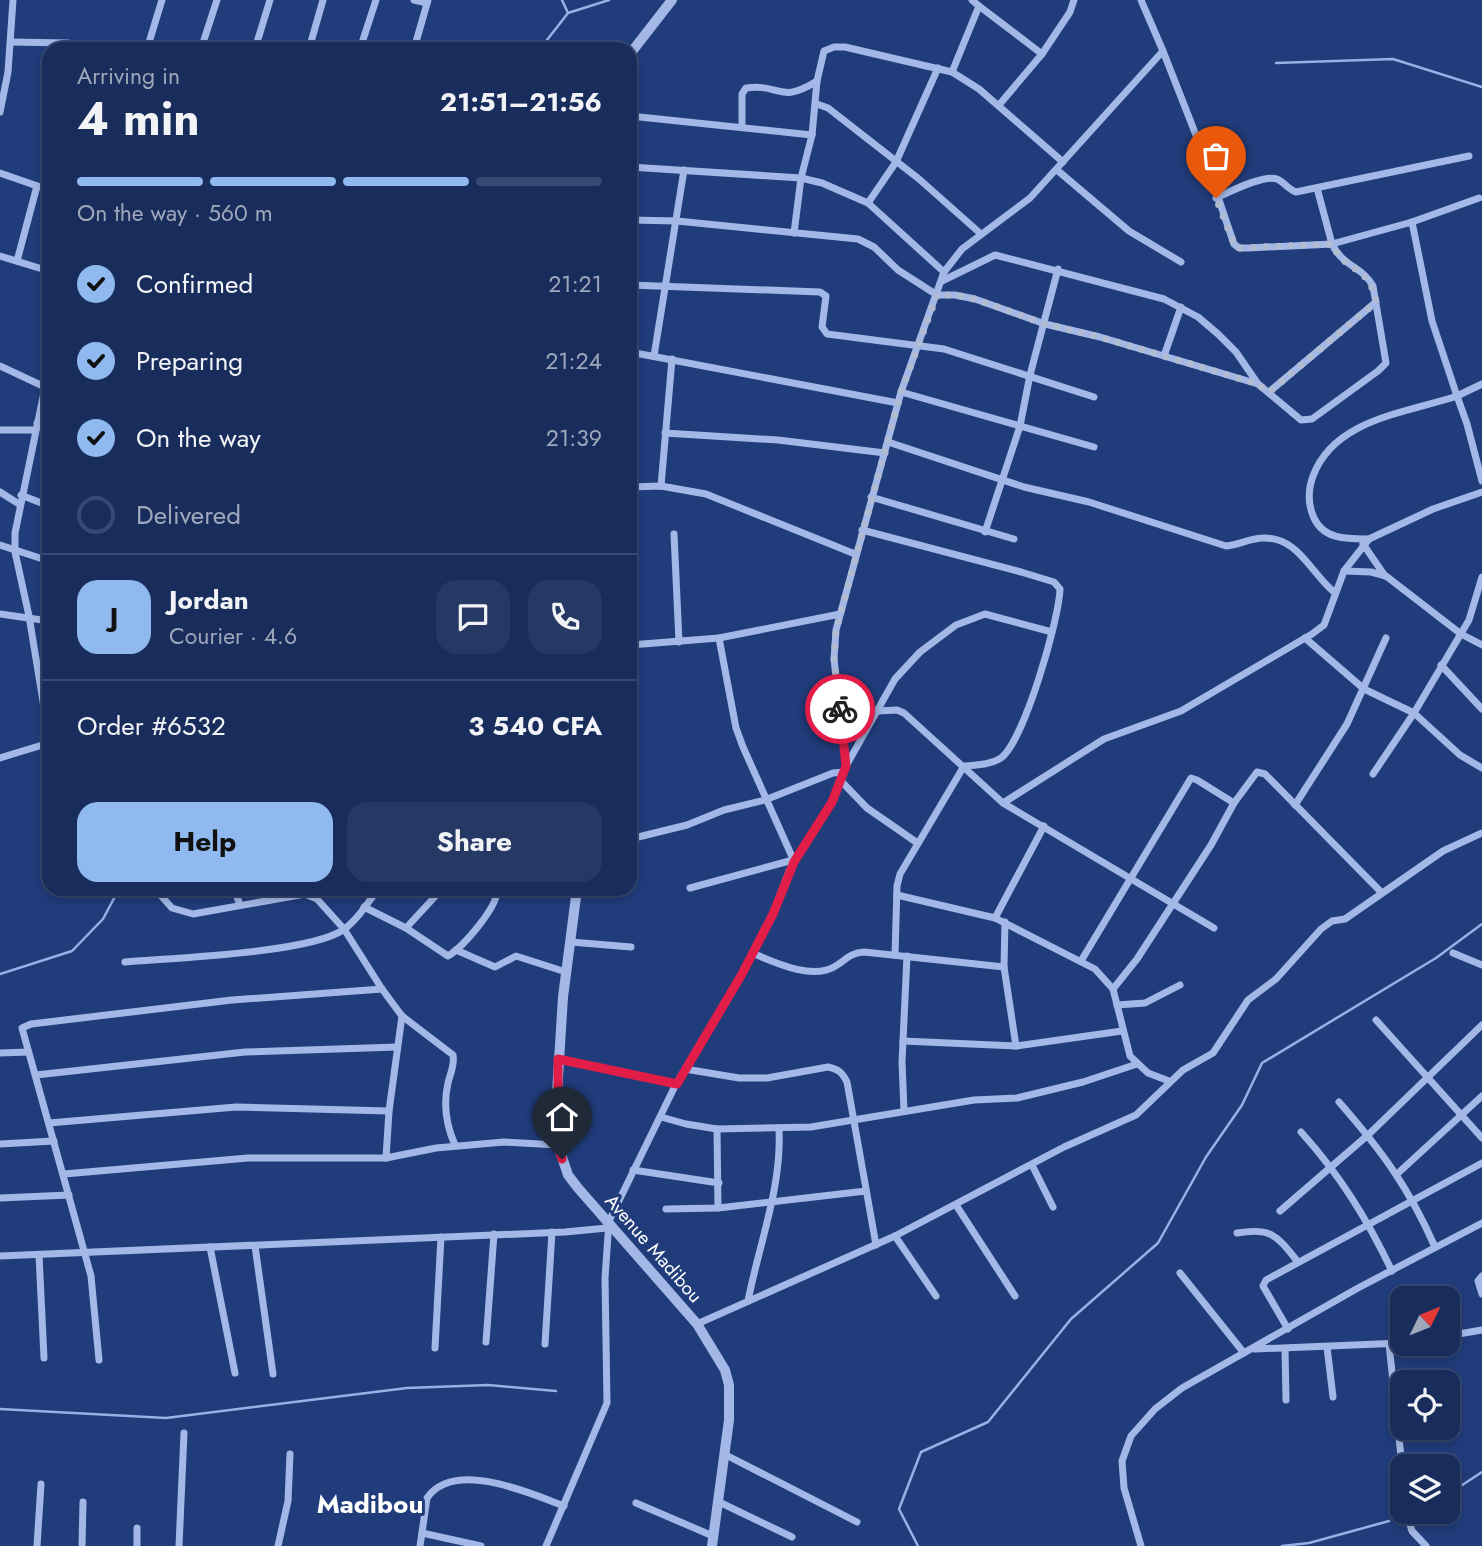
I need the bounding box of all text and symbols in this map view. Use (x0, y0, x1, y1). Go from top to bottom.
text: Arriving in (77, 59, 180, 93)
text: 21:51–21:56 (440, 83, 602, 121)
text: 4 min (77, 86, 200, 152)
pin (1186, 126, 1246, 198)
icon: bag (1197, 137, 1235, 175)
text: On the way · 560 m (77, 196, 273, 230)
icon: check (77, 265, 115, 303)
text: Confirmed (136, 265, 253, 303)
text: 21:21 (548, 267, 602, 301)
icon: check (77, 342, 115, 380)
text: Preparing (136, 342, 243, 380)
text: 21:24 (545, 344, 602, 378)
icon: check (77, 419, 115, 457)
text: On the way (136, 419, 261, 457)
text: 21:39 (546, 421, 602, 455)
text: Delivered (136, 496, 241, 534)
button: chat (436, 580, 510, 654)
button: phone (528, 580, 602, 654)
text: Jordan (169, 581, 249, 619)
text: J (110, 598, 118, 636)
text: Courier · 4.6 (169, 619, 297, 653)
courier (805, 674, 875, 744)
icon: bike (821, 690, 859, 728)
text: Order #6532 (77, 707, 226, 745)
text: 3 540 CFA (468, 707, 602, 745)
button: Help (77, 802, 333, 882)
button: Share (347, 802, 602, 882)
pin (532, 1087, 592, 1159)
icon: home (543, 1098, 581, 1136)
street label: Avenue Madibou (599, 1188, 709, 1309)
north arrow (1390, 1286, 1460, 1356)
map controls (1390, 1286, 1460, 1524)
button: locate (1390, 1370, 1460, 1440)
button: layers (1390, 1454, 1460, 1524)
district label: Madibou (317, 1485, 423, 1523)

